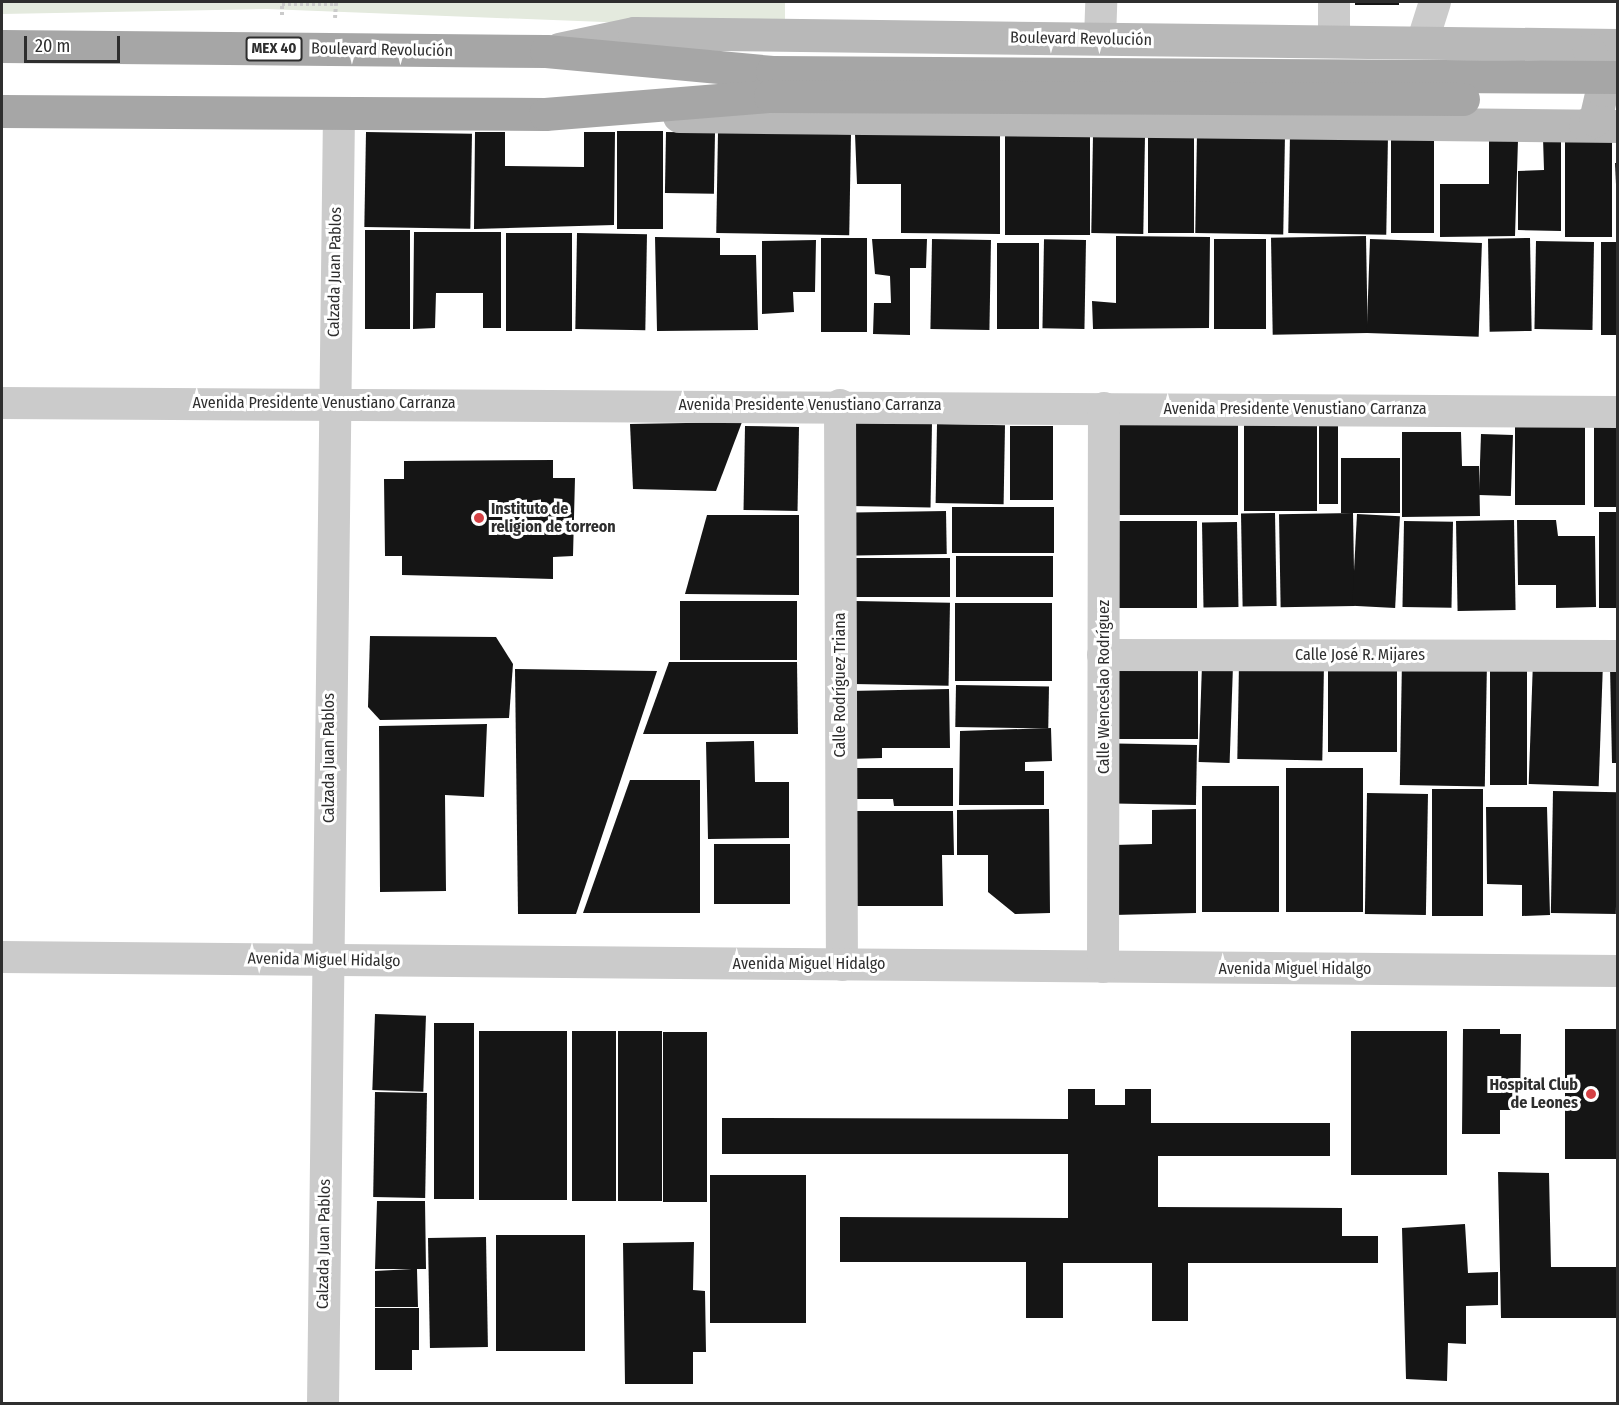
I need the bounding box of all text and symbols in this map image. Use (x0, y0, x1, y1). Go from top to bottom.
scale bar (27, 24, 123, 62)
street label: Boulevard Revolución (1010, 28, 1152, 50)
text: 20 m (35, 35, 70, 57)
road number: MEX 40 (246, 37, 302, 61)
street label: Boulevard Revolución (311, 39, 453, 61)
street label: Calzada Juan Pablos (324, 207, 346, 337)
street label: Avenida Presidente Venustiano Carranza (192, 393, 456, 413)
street label: Avenida Presidente Venustiano Carranza (678, 395, 942, 415)
street label: Avenida Presidente Venustiano Carranza (1163, 399, 1427, 419)
place label: Instituto de religion de torreon (491, 499, 616, 537)
marker: Instituto de religion de torreon (472, 511, 486, 525)
street label: Calle Wenceslao Rodríguez (1094, 600, 1114, 774)
street label: Calle Rodríguez Triana (830, 612, 850, 758)
street label: Calle José R. Mijares (1295, 645, 1425, 665)
street label: Calzada Juan Pablos (319, 693, 339, 823)
street label: Avenida Miguel Hidalgo (247, 949, 401, 971)
street label: Avenida Miguel Hidalgo (733, 954, 885, 974)
street label: Avenida Miguel Hidalgo (1219, 959, 1371, 979)
place label: Hospital Club de Leones (1489, 1075, 1578, 1113)
marker: Hospital Club de Leones (1582, 1085, 1600, 1103)
street label: Calzada Juan Pablos (313, 1179, 335, 1309)

